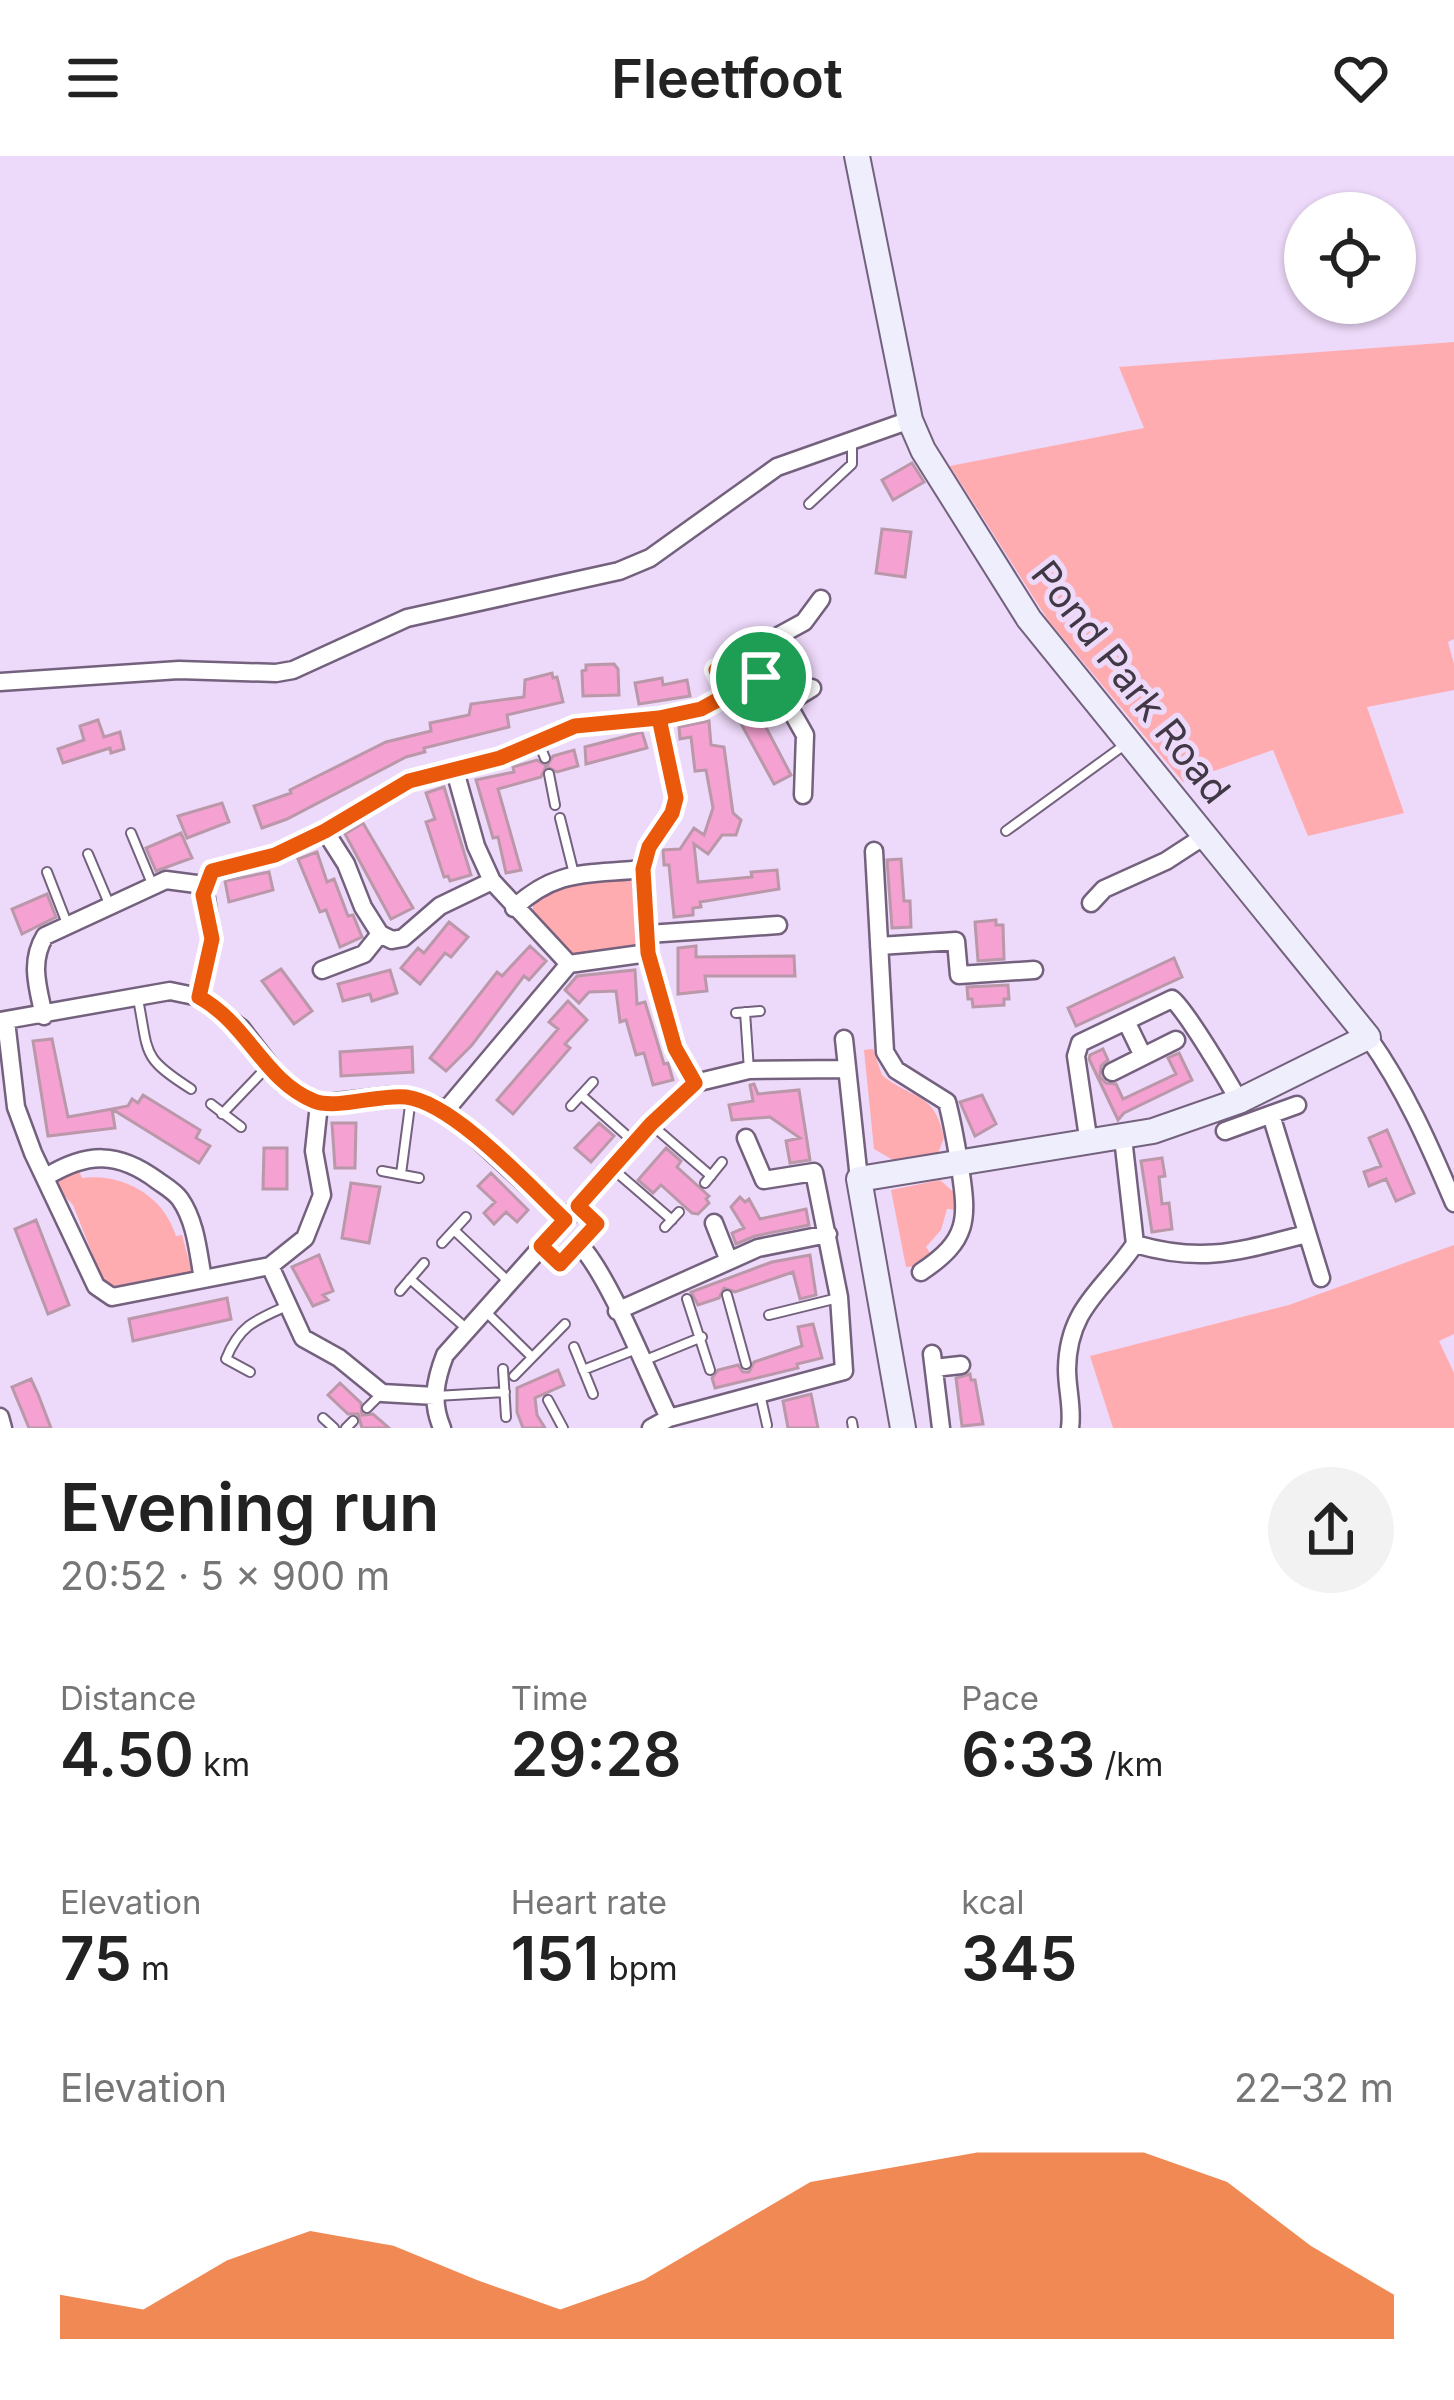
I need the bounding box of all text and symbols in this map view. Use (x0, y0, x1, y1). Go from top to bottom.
icon: menu (60, 45, 126, 111)
icon: heart (1328, 45, 1394, 111)
text: Fleetfoot (611, 46, 843, 111)
map controls (1284, 192, 1416, 324)
button: locate (1284, 192, 1416, 324)
street label: Pond Park Road (1022, 551, 1241, 812)
pin (710, 626, 812, 728)
icon: arrive (728, 644, 794, 710)
text: Evening run (60, 1467, 439, 1547)
button: share (1268, 1467, 1394, 1593)
text: 20:52 · 5 × 900 m (60, 1552, 390, 1599)
text: Distance (60, 1678, 196, 1718)
text: Time (511, 1678, 588, 1718)
text: Pace (961, 1678, 1039, 1718)
text: 4.50 (60, 1718, 194, 1790)
text: 29:28 (511, 1718, 681, 1790)
text: 6:33 (961, 1718, 1095, 1790)
text: km (194, 1744, 250, 1784)
text: /km (1095, 1744, 1163, 1784)
text: Elevation (60, 1882, 201, 1922)
text: Heart rate (511, 1882, 667, 1922)
text: kcal (961, 1882, 1024, 1922)
text: 75 (60, 1922, 132, 1994)
text: 151 (511, 1922, 599, 1994)
text: 345 (961, 1922, 1077, 1994)
text: m (132, 1948, 170, 1988)
text: bpm (599, 1948, 678, 1988)
text: Elevation (60, 2064, 227, 2111)
text: 22–32 m (1234, 2064, 1394, 2111)

